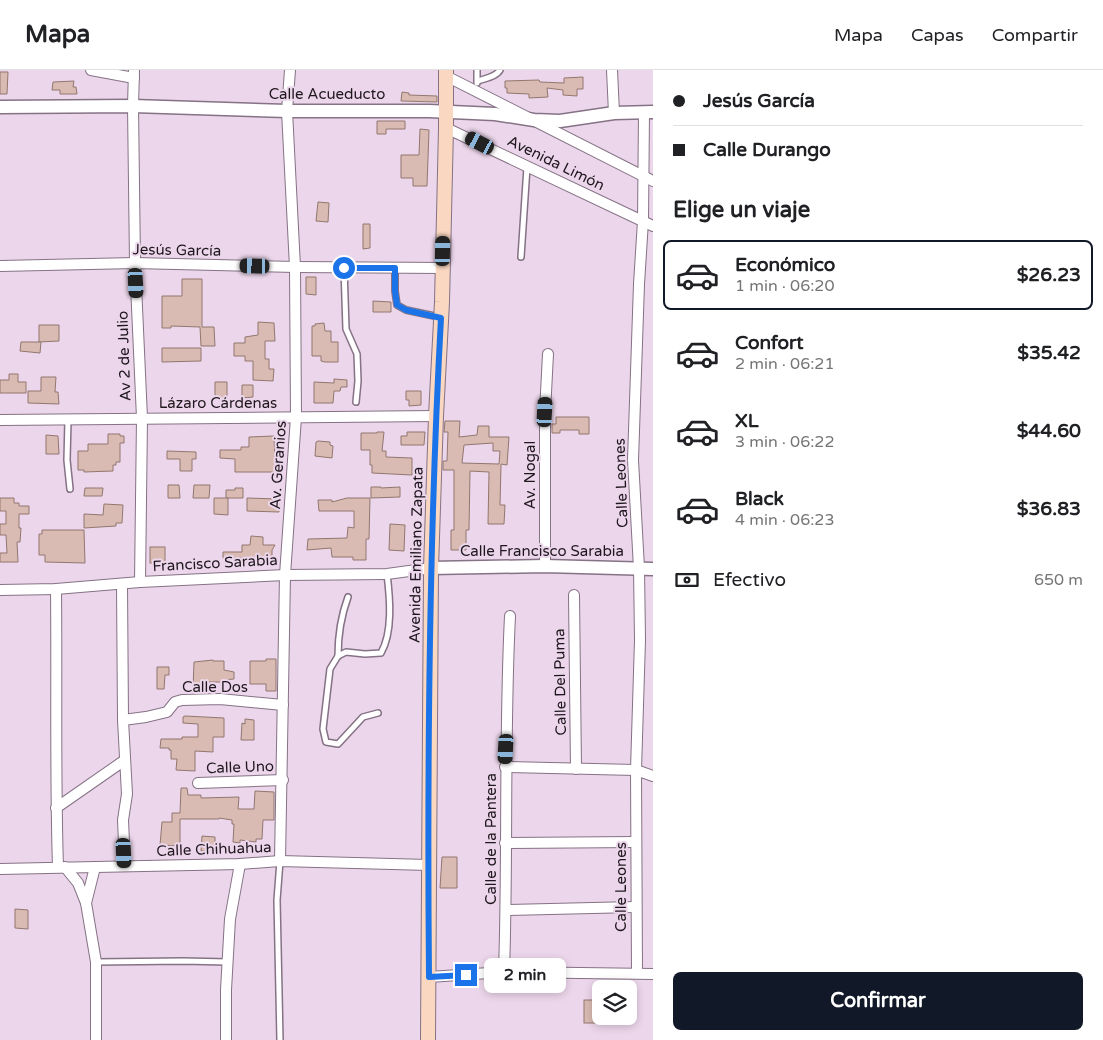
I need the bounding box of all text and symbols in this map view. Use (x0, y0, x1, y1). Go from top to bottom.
text: Mapa (25, 20, 90, 49)
text: Mapa (834, 24, 883, 46)
text: Capas (911, 24, 964, 46)
text: Compartir (992, 24, 1078, 46)
street label: Calle Acueducto (269, 85, 385, 103)
text: Jesús García (703, 90, 815, 112)
car (463, 130, 496, 156)
street label: Avenida Limón (504, 132, 608, 194)
text: Calle Durango (703, 139, 831, 161)
text: Elige un viaje (673, 197, 810, 223)
car (435, 236, 450, 266)
street label: Jesús García (133, 240, 221, 260)
icon: car (675, 253, 720, 298)
text: Económico (735, 254, 835, 276)
route start (333, 257, 355, 279)
car (239, 258, 270, 274)
text: $26.23 (1017, 264, 1081, 286)
car (127, 268, 144, 298)
text: 1 min · 06:20 (735, 276, 834, 296)
street label: Av 2 de Julio (113, 311, 135, 401)
icon: car (675, 331, 720, 376)
text: Confort (735, 332, 804, 354)
text: $35.42 (1017, 342, 1081, 364)
text: 2 min · 06:21 (735, 354, 834, 374)
street label: Lázaro Cárdenas (159, 394, 277, 412)
car (536, 397, 553, 427)
icon: car (675, 409, 720, 454)
text: XL (735, 410, 759, 432)
street label: Av. Geranios (266, 420, 290, 510)
text: $44.60 (1017, 420, 1081, 442)
text: 3 min · 06:22 (735, 432, 834, 452)
street label: Calle Leones (610, 438, 632, 528)
street label: Av. Nogal (521, 441, 539, 509)
street label: Avenida Emiliano Zapata (405, 467, 427, 643)
icon: car (675, 487, 720, 532)
text: Black (735, 488, 784, 510)
text: $36.83 (1017, 498, 1081, 520)
text: 4 min · 06:23 (735, 510, 834, 530)
street label: Calle Francisco Sarabia (460, 542, 624, 560)
street label: Francisco Sarabia (152, 551, 278, 575)
icon: cash (673, 566, 701, 594)
text: Efectivo (713, 569, 786, 591)
text: 650 m (1034, 570, 1083, 590)
street label: Calle Del Puma (550, 628, 570, 736)
street label: Calle Dos (182, 678, 248, 696)
car (497, 734, 514, 764)
street label: Calle Uno (206, 757, 274, 777)
street label: Calle de la Pantera (482, 773, 500, 905)
car (115, 838, 132, 868)
street label: Calle Chihuahua (156, 838, 272, 860)
street label: Calle Leones (612, 842, 630, 932)
callout: 2 min (484, 958, 566, 992)
route end (455, 964, 477, 986)
text: 2 min (504, 965, 546, 985)
button: Confirmar (673, 972, 1083, 1030)
map controls (592, 980, 637, 1025)
button: layers (592, 980, 637, 1025)

